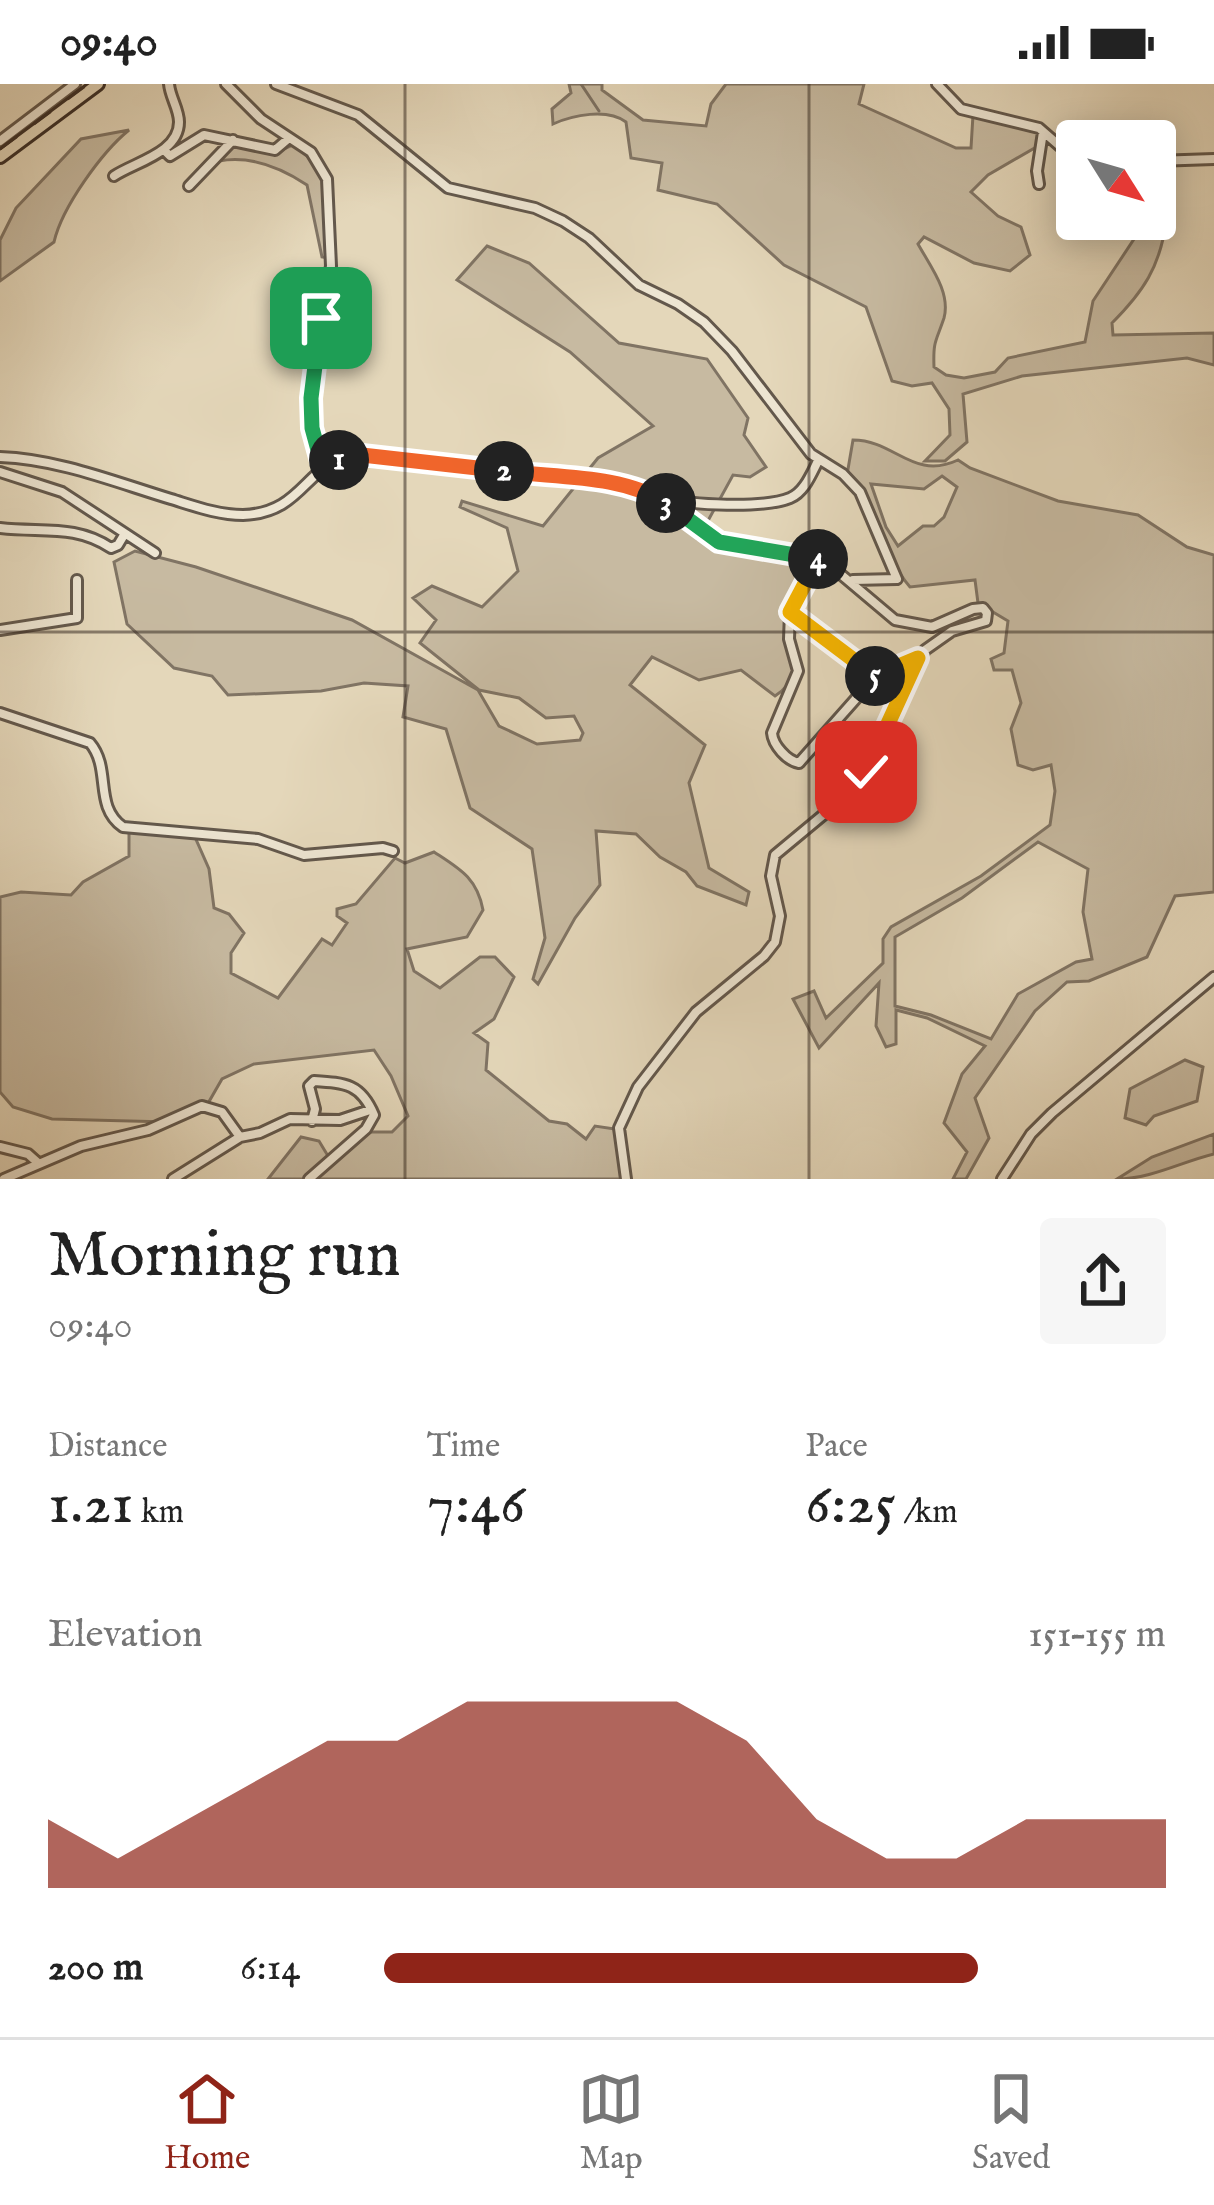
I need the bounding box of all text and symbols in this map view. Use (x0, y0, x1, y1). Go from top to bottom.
text: 09:40 (60, 14, 158, 71)
north arrow (1056, 120, 1176, 240)
map controls (1056, 120, 1176, 240)
pin (270, 267, 372, 369)
icon: arrive (288, 285, 354, 351)
pin: 1 (309, 430, 369, 490)
text: 1 (333, 439, 345, 481)
pin: 2 (474, 441, 534, 501)
text: 2 (496, 450, 512, 492)
pin: 3 (636, 473, 696, 533)
text: 3 (660, 482, 672, 524)
pin: 4 (788, 529, 848, 589)
text: 4 (810, 538, 826, 580)
pin: 5 (845, 646, 905, 706)
text: 5 (869, 655, 881, 697)
pin (815, 721, 917, 823)
icon: check (833, 739, 899, 805)
text: Morning run (48, 1215, 401, 1299)
button: share (1040, 1218, 1166, 1344)
text: 09:40 (48, 1302, 133, 1351)
text: Distance (48, 1426, 167, 1468)
text: Time (427, 1426, 500, 1468)
text: Pace (805, 1426, 868, 1468)
text: 1.21 (48, 1468, 134, 1544)
text: 7:46 (427, 1468, 525, 1544)
text: 6:25 (805, 1468, 896, 1544)
text: km (134, 1492, 184, 1534)
text: /km (896, 1492, 958, 1534)
text: Elevation (48, 1611, 203, 1660)
text: 151–155 m (1028, 1611, 1166, 1660)
text: 200 m (48, 1944, 143, 1993)
text: 6:14 (240, 1944, 300, 1993)
tab: Home (164, 2066, 250, 2180)
tab: Map (578, 2066, 644, 2180)
tab: Saved (972, 2066, 1050, 2180)

